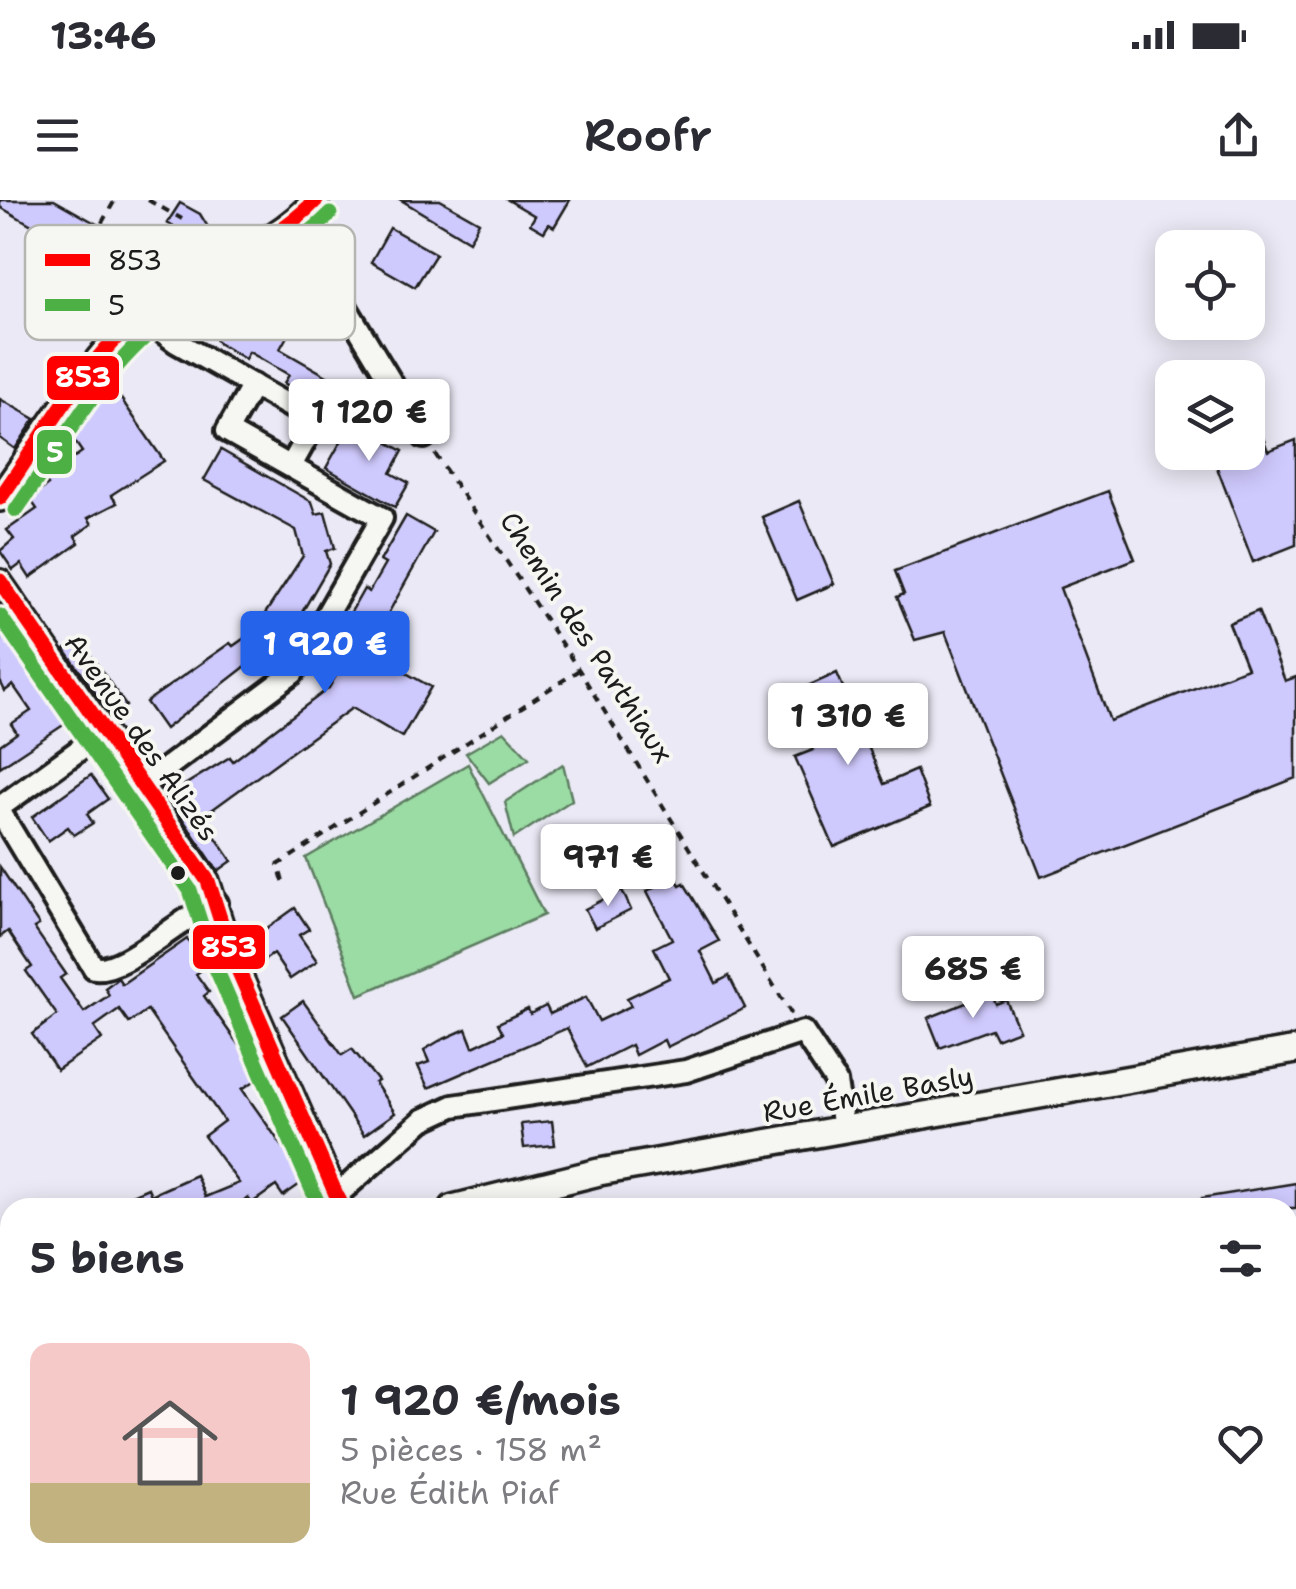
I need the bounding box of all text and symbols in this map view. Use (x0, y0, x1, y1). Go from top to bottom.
text: 13:46 (50, 10, 157, 61)
text: Roofr (584, 105, 712, 165)
icon: menu (30, 108, 85, 163)
icon: share (1211, 108, 1266, 163)
legend (25, 225, 355, 340)
map controls (1155, 230, 1265, 470)
button: locate (1155, 230, 1265, 340)
text: 853 (108, 241, 162, 279)
text: 5 (108, 286, 125, 324)
line badge: 853 (45, 354, 121, 402)
text: 853 (55, 358, 111, 396)
button: layers (1155, 360, 1265, 470)
pin: 1 120 € (277, 379, 461, 464)
text: 1 120 € (311, 390, 427, 433)
line badge: 5 (35, 428, 74, 476)
text: 5 (46, 433, 64, 471)
street label: Chemin des Parthiaux (491, 504, 683, 770)
pin: 1 920 € (233, 611, 417, 696)
text: 1 920 € (263, 622, 387, 665)
street label: Avenue des Alizés (56, 625, 228, 849)
pin: 1 310 € (756, 683, 940, 768)
text: 1 310 € (790, 694, 906, 737)
pin: 971 € (538, 824, 678, 909)
text: 971 € (563, 835, 653, 878)
unlabelled marker (168, 863, 188, 883)
line badge: 853 (191, 923, 267, 971)
text: 853 (201, 928, 257, 966)
pin: 685 € (903, 936, 1043, 1021)
text: 685 € (924, 947, 1022, 990)
street label: Rue Émile Basly (760, 1057, 976, 1131)
text: 5 biens (30, 1230, 185, 1286)
icon: filters (1213, 1231, 1268, 1286)
text: 1 920 €/mois (340, 1372, 621, 1428)
icon: home (110, 1383, 230, 1503)
icon: heart (1213, 1416, 1268, 1471)
text: 5 pièces · 158 m² (340, 1428, 602, 1471)
text: Rue Édith Piaf (340, 1471, 559, 1514)

